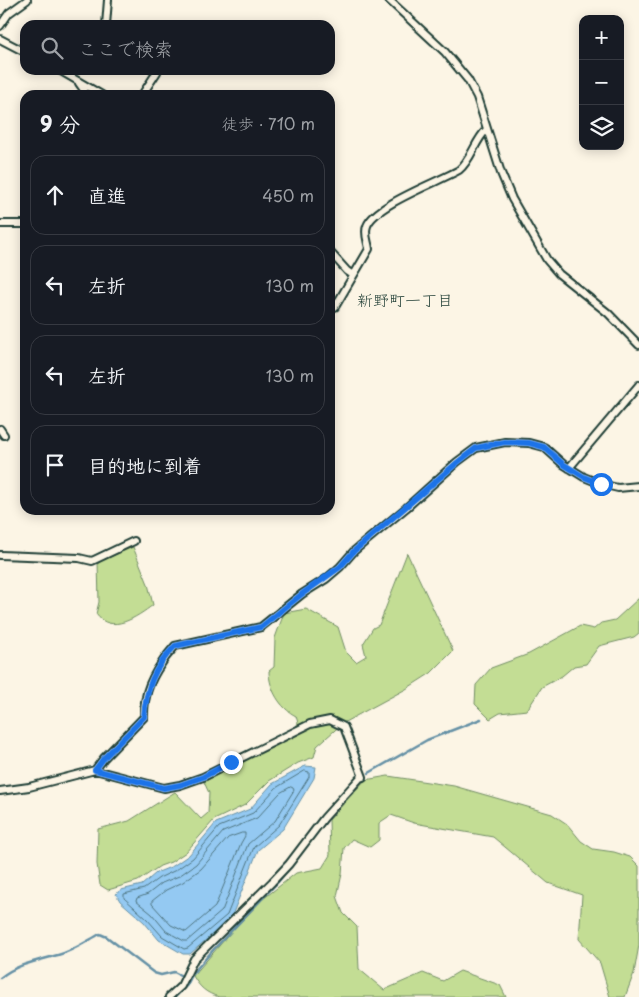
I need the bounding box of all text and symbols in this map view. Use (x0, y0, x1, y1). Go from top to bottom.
map controls (579, 15, 624, 150)
button: + (579, 15, 624, 60)
search box (20, 20, 335, 75)
icon: search (38, 34, 66, 62)
text: ここで検索 (78, 34, 173, 62)
button: − (579, 60, 624, 105)
button: layers (579, 105, 624, 150)
text: 9 分 (40, 107, 80, 139)
text: 徒歩 · 710 m (222, 111, 315, 135)
icon: ahead (41, 181, 69, 209)
text: 直進 (88, 181, 126, 209)
text: 450 m (262, 183, 314, 207)
icon: left (41, 271, 69, 299)
text: 左折 (88, 271, 126, 299)
text: 130 m (266, 273, 314, 297)
district label: 新野町一丁目 (357, 287, 453, 311)
icon: left (41, 361, 69, 389)
text: 左折 (88, 361, 126, 389)
text: 130 m (266, 363, 314, 387)
icon: arrive (41, 451, 69, 479)
text: 目的地に到着 (88, 451, 202, 479)
route start (590, 473, 613, 496)
route end (220, 751, 243, 774)

